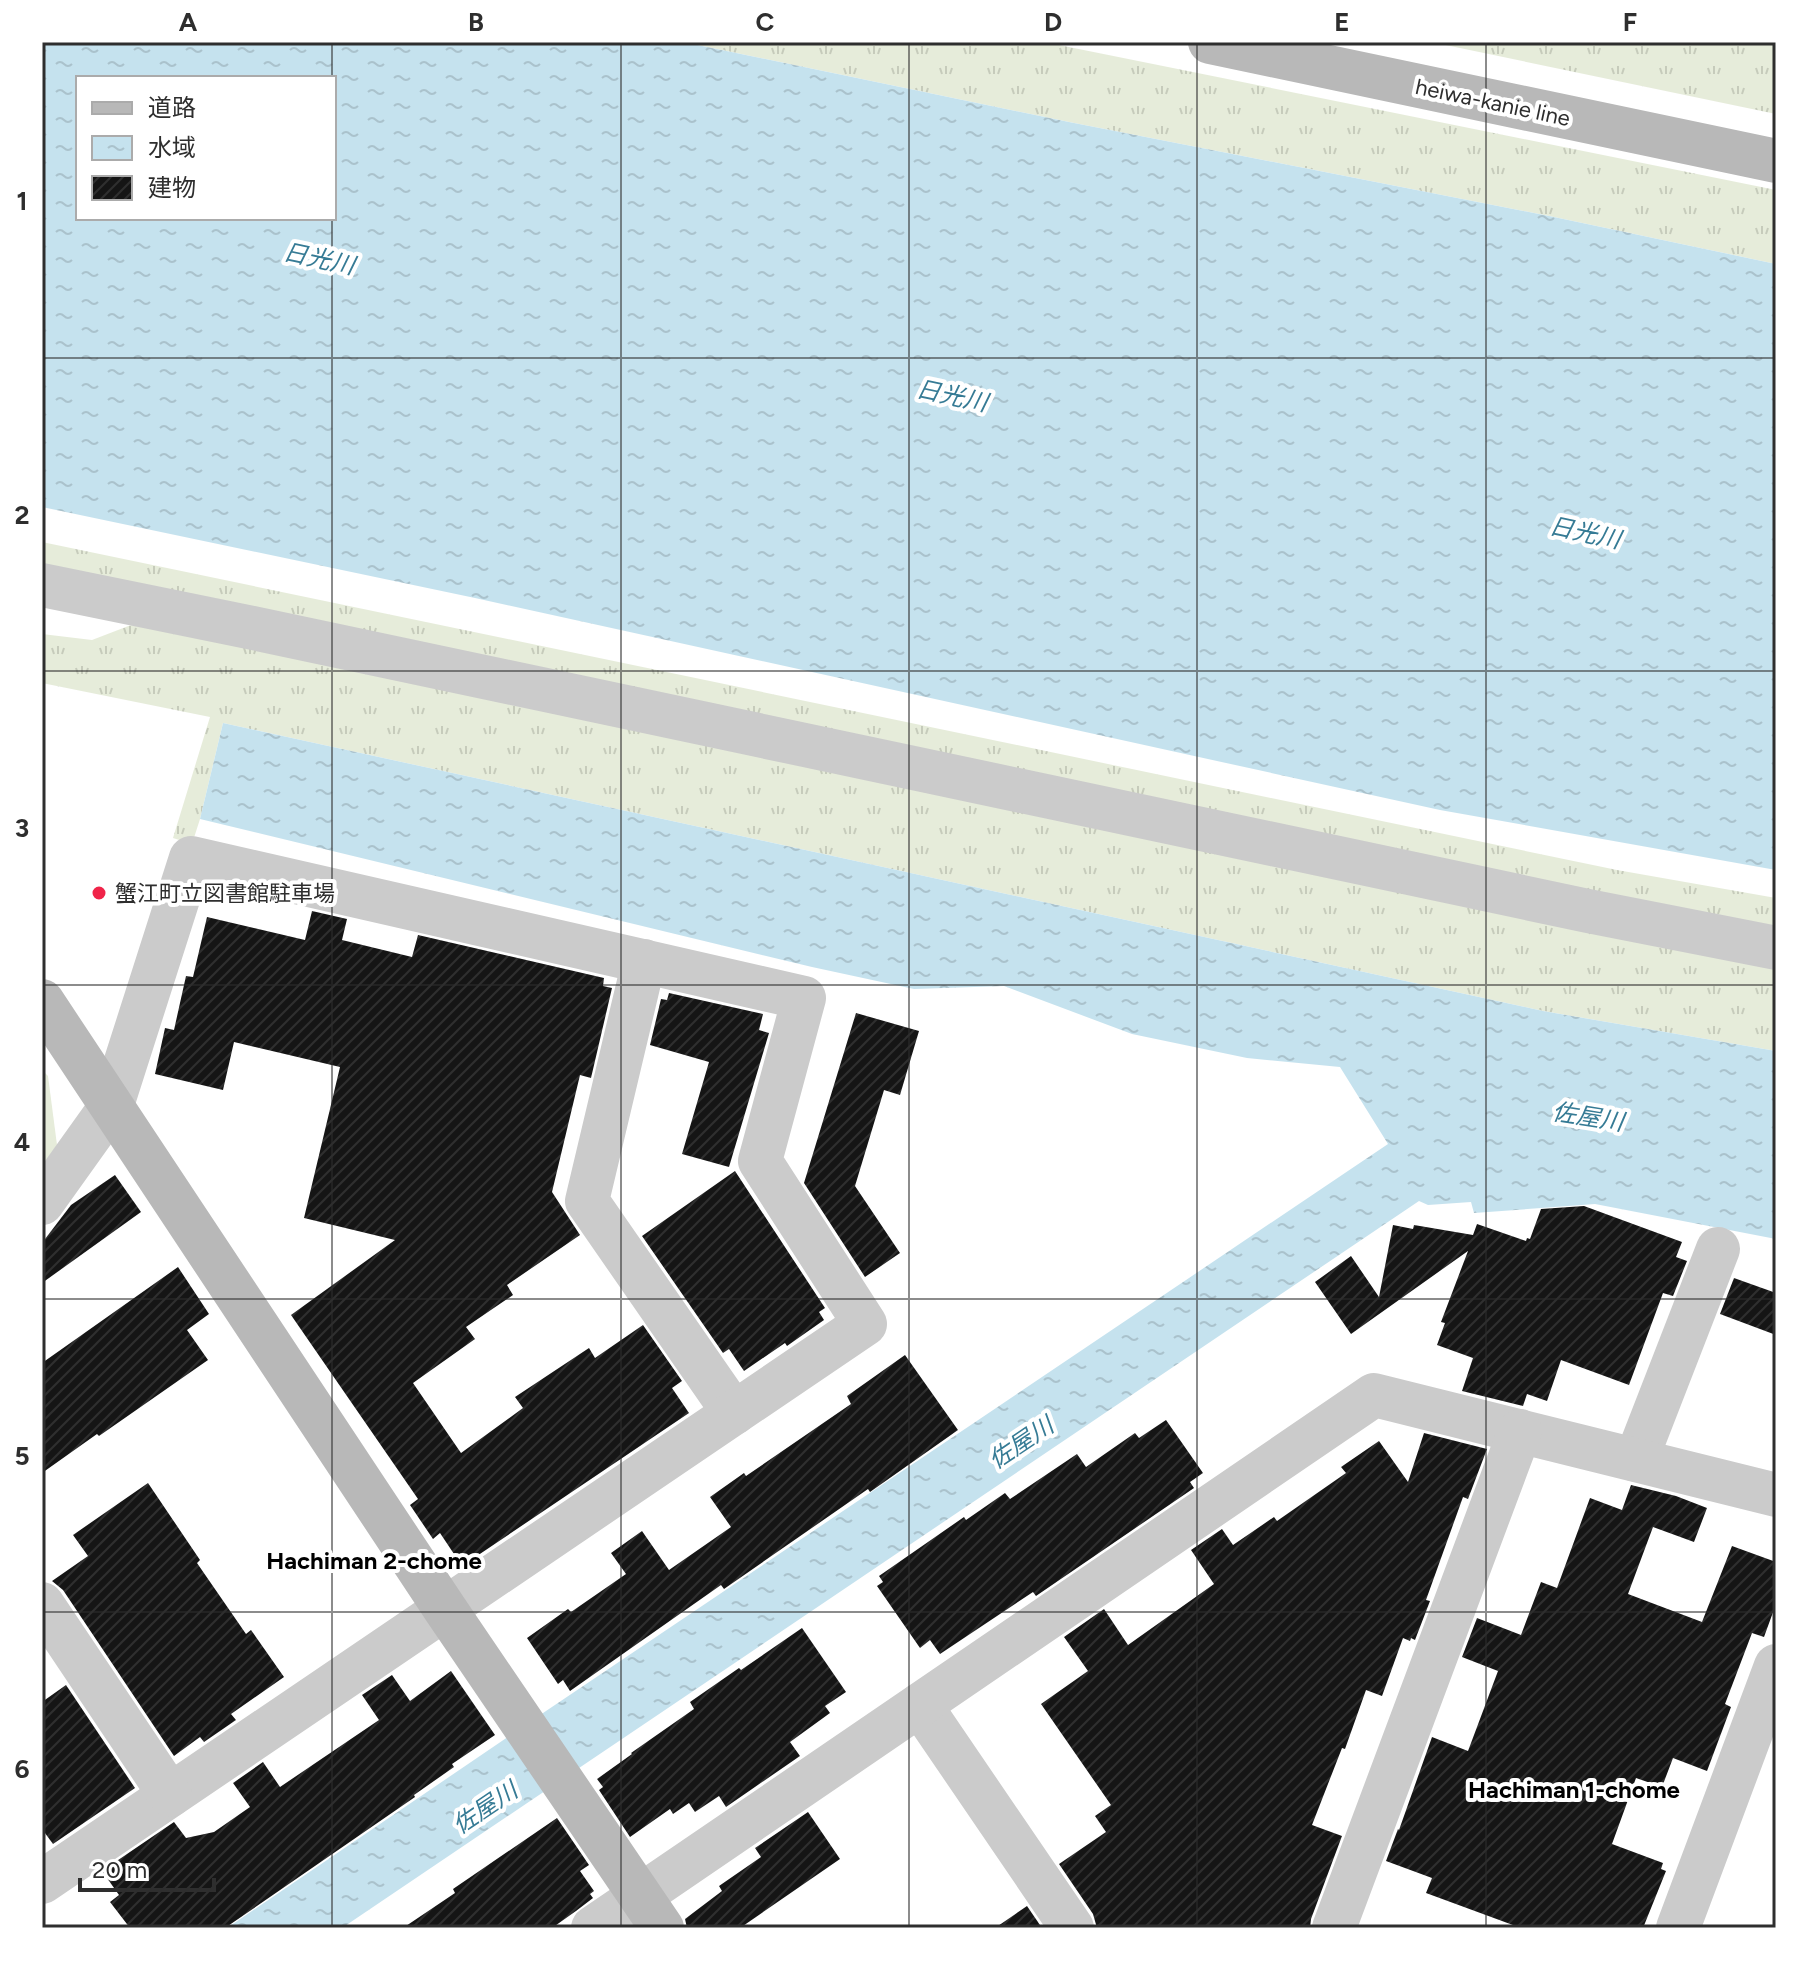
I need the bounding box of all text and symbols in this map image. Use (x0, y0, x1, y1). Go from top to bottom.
text: A (179, 6, 198, 38)
text: B (468, 6, 484, 38)
text: C (756, 6, 775, 38)
text: D (1044, 6, 1062, 38)
text: E (1334, 6, 1350, 38)
text: F (1623, 6, 1637, 38)
street label: heiwa-kanie line (1413, 73, 1573, 132)
legend (76, 76, 336, 220)
text: 道路 (148, 93, 196, 122)
text: 水域 (148, 133, 196, 162)
text: 建物 (148, 173, 196, 202)
text: 1 (17, 185, 27, 217)
water label: 日光川 (281, 237, 360, 281)
water label: 日光川 (914, 374, 993, 418)
text: 2 (14, 499, 30, 531)
water label: 日光川 (1547, 511, 1626, 555)
text: 3 (15, 812, 29, 844)
place label: 蟹江町立図書館駐車場 (115, 880, 335, 907)
marker: 蟹江町立図書館駐車場 (90, 884, 108, 902)
water label: 佐屋川 (1550, 1097, 1629, 1137)
text: 4 (14, 1126, 30, 1158)
water label: 佐屋川 (983, 1409, 1061, 1475)
text: 5 (14, 1440, 30, 1472)
district label: Hachiman 2-chome (266, 1546, 482, 1575)
text: 6 (14, 1753, 30, 1785)
water label: 佐屋川 (447, 1774, 525, 1840)
district label: Hachiman 1-chome (1468, 1775, 1680, 1804)
scale bar (80, 1842, 214, 1892)
text: 20 m (92, 1855, 147, 1884)

